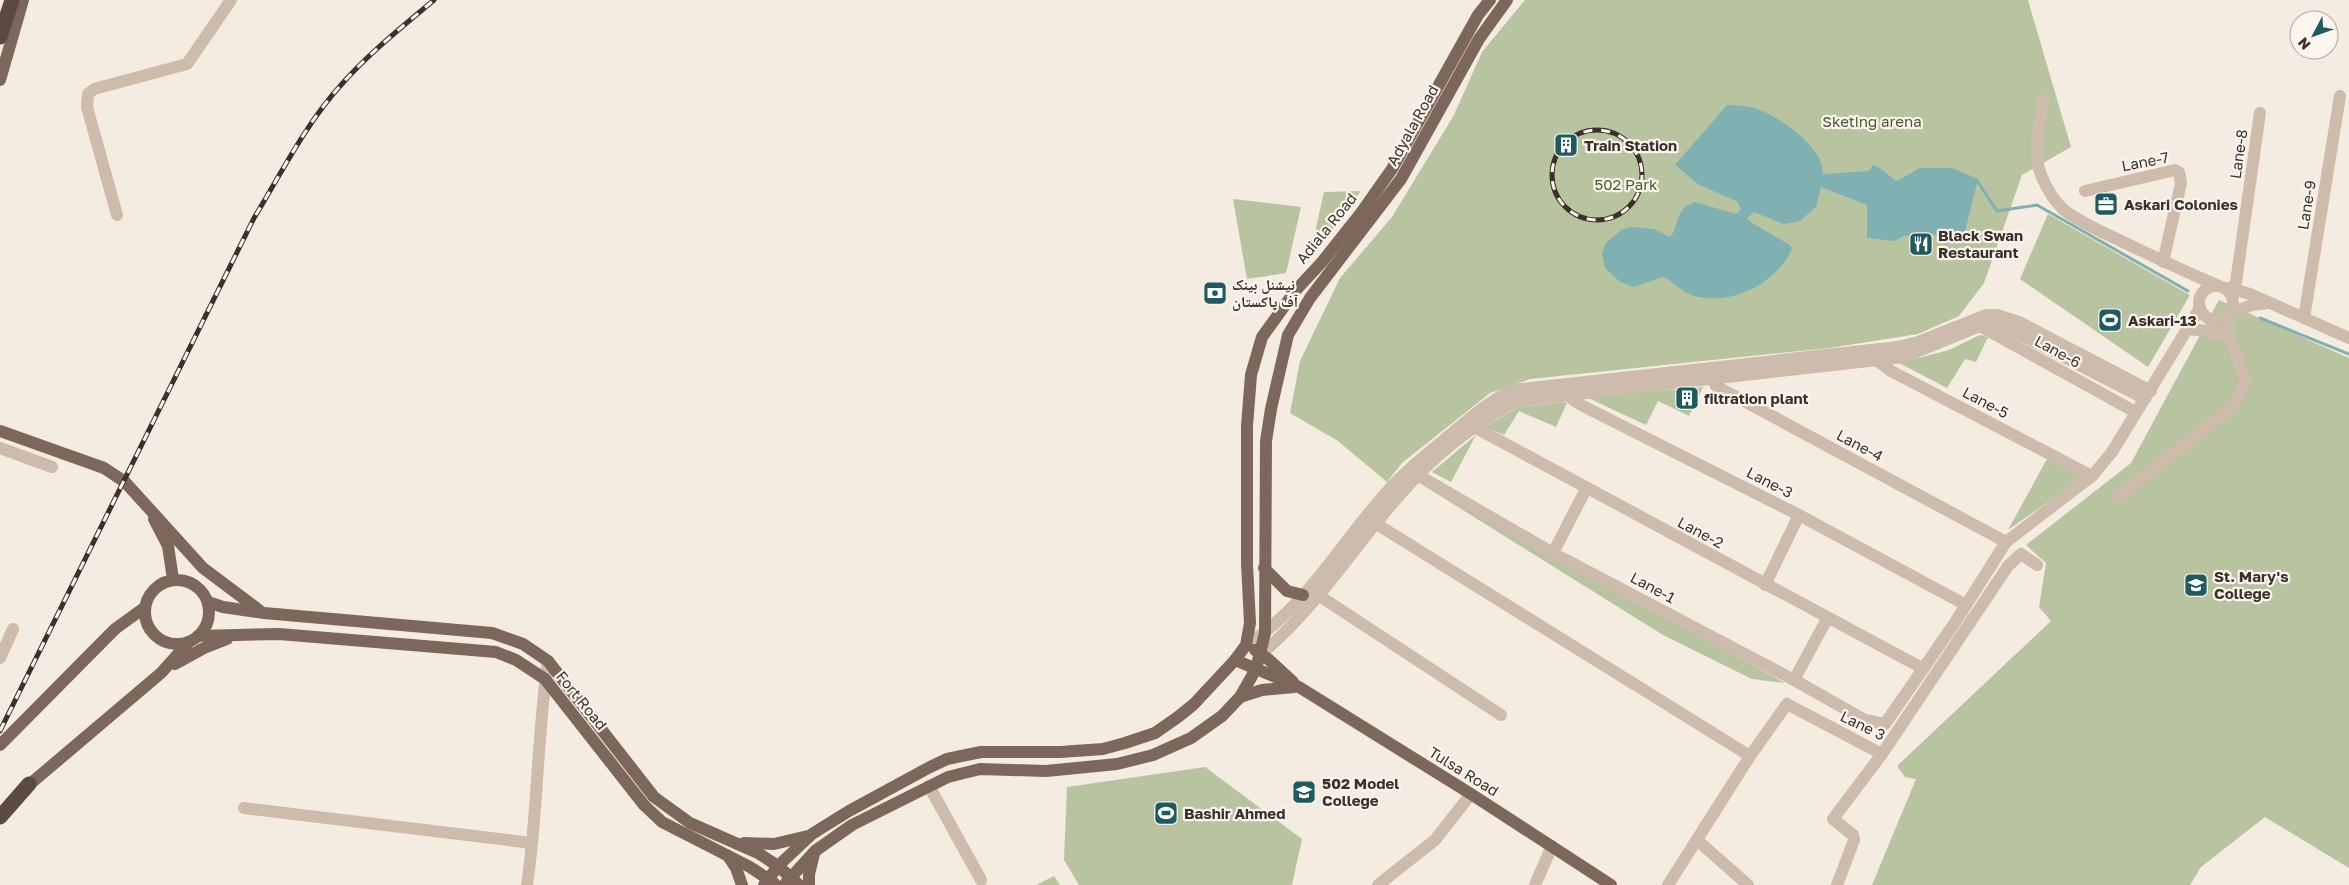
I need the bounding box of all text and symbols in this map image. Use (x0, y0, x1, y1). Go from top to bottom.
north arrow (2289, 10, 2339, 60)
text: N (2294, 34, 2314, 53)
street label: Adyala Road (1382, 82, 1442, 168)
park label: Sketing arena (1822, 112, 1922, 130)
street label: Lane-8 (2226, 128, 2250, 180)
building icon: Train Station (1553, 132, 1579, 158)
place label: Train Station (1584, 136, 1677, 154)
street label: Lane-7 (2120, 148, 2170, 174)
park label: 502 Park (1595, 175, 1658, 193)
street label: Lane-9 (2293, 179, 2319, 231)
street label: Adiala Road (1292, 189, 1360, 267)
office icon: Askari Colonies (2093, 191, 2119, 217)
place label: Askari Colonies (2124, 195, 2238, 213)
place label: Black Swan Restaurant (1938, 226, 2023, 261)
restaurant icon: Black Swan Restaurant (1908, 231, 1934, 257)
place label: نیشنل بینک آف پاکستان (1232, 275, 1299, 311)
bank icon: نیشنل بینک آف پاکستان (1202, 280, 1228, 306)
sports icon: Askari-13 (2097, 307, 2123, 333)
place label: Askari-13 (2128, 311, 2197, 329)
street label: Lane-6 (2032, 331, 2084, 371)
street label: Lane-5 (1960, 382, 2012, 422)
building icon: filtration plant (1674, 385, 1700, 411)
place label: filtration plant (1704, 389, 1809, 407)
street label: Lane-4 (1834, 425, 1886, 465)
street label: Lane-3 (1744, 463, 1796, 501)
street label: Lane-2 (1675, 512, 1727, 552)
place label: St. Mary's College (2214, 567, 2289, 602)
street label: Lane-1 (1628, 568, 1678, 606)
school or university icon: St. Mary's College (2183, 572, 2209, 598)
street label: Fort Road (553, 667, 611, 733)
street label: Lane 3 (1838, 706, 1888, 744)
street label: Tulsa Road (1426, 742, 1502, 800)
place label: 502 Model College (1322, 774, 1399, 809)
school or university icon: 502 Model College (1291, 779, 1317, 805)
sports icon: Bashir Ahmed (1153, 800, 1179, 826)
place label: Bashir Ahmed (1184, 804, 1285, 822)

